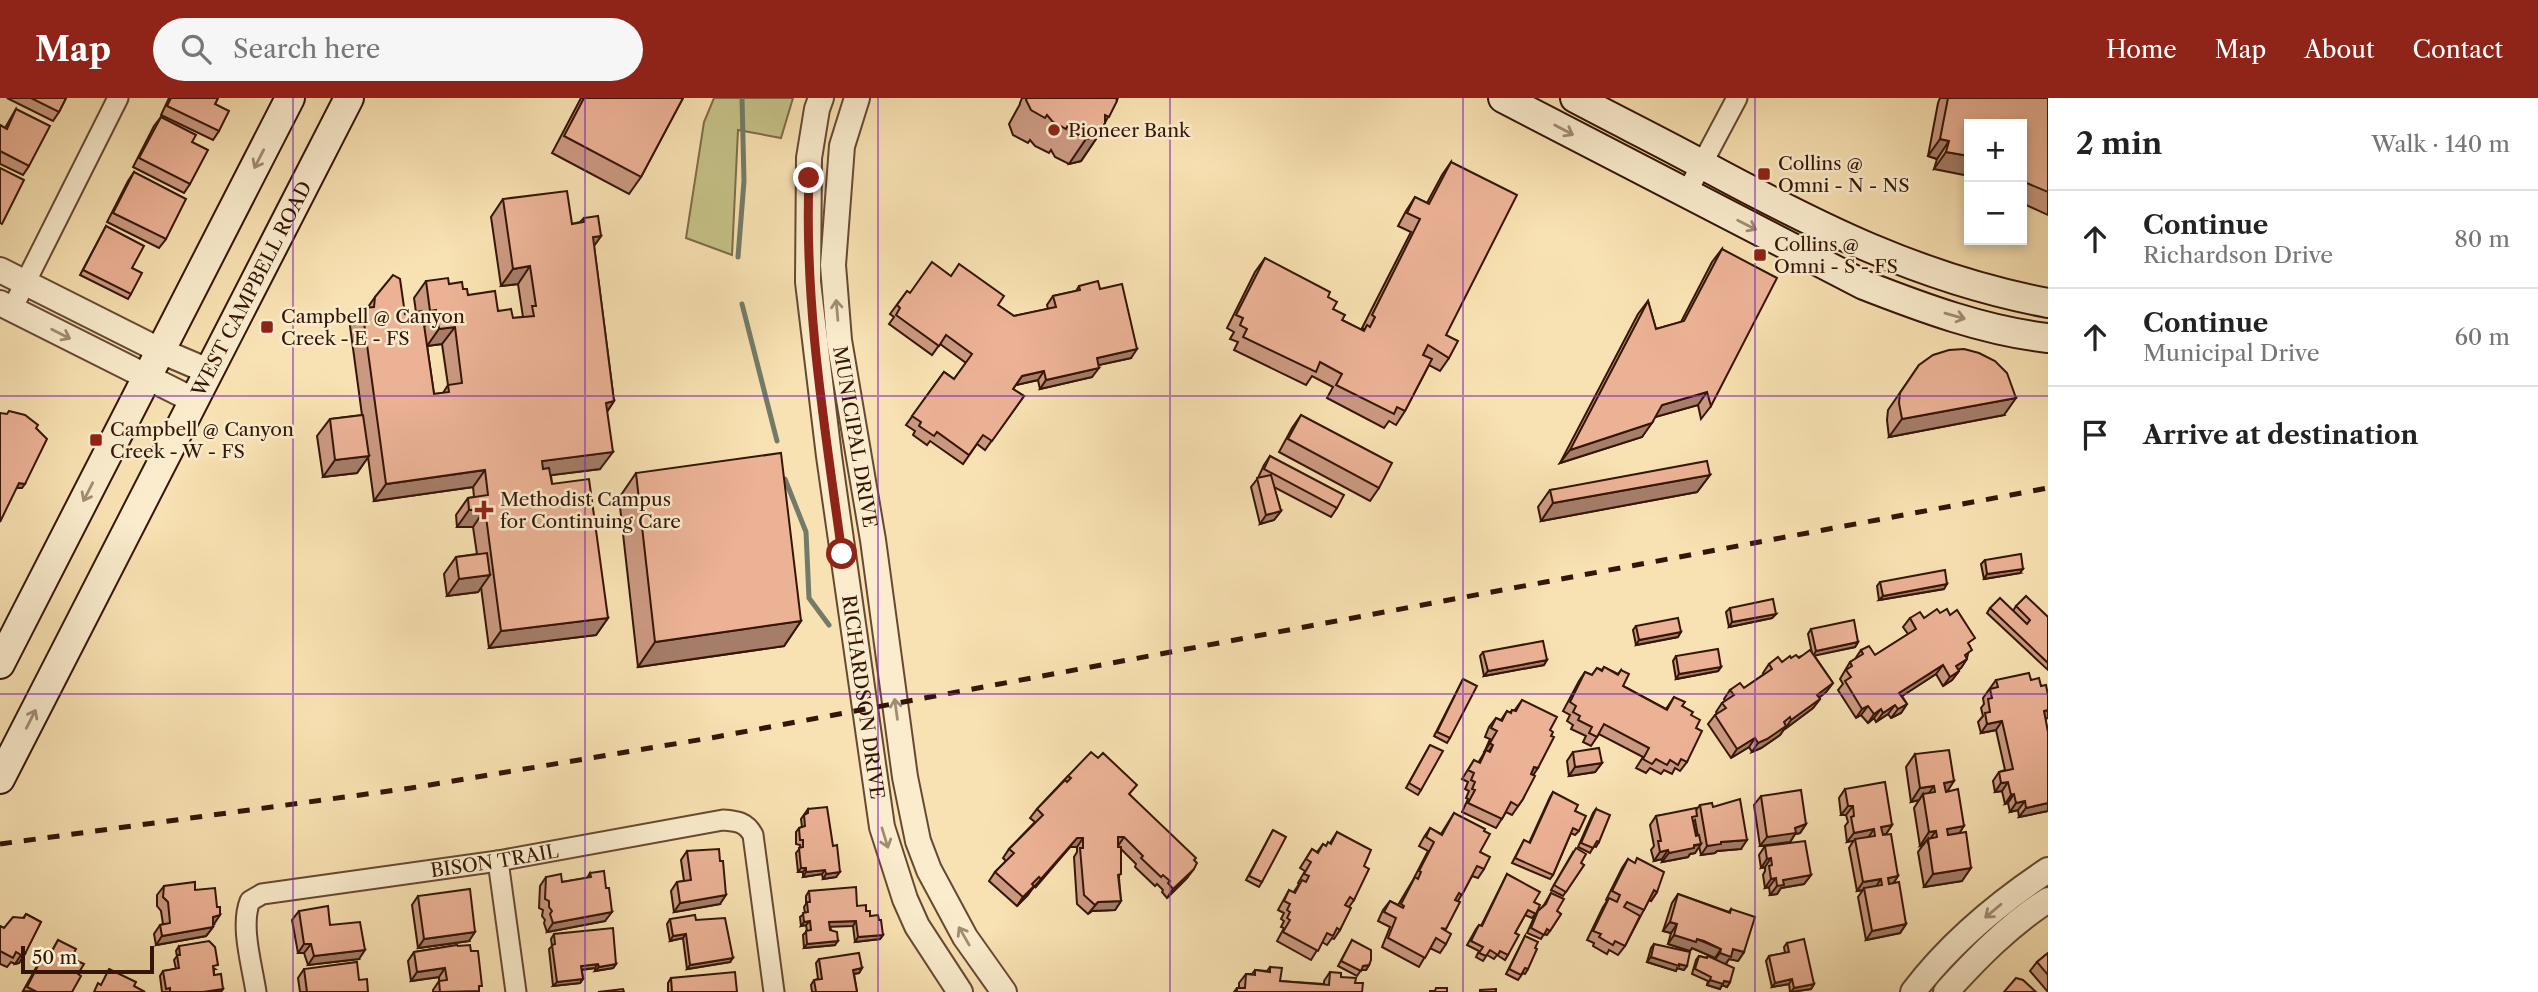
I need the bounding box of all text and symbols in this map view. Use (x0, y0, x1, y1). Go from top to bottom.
search box (153, 18, 643, 81)
text: Map (35, 29, 111, 70)
icon: search (177, 30, 215, 68)
text: Search here (233, 33, 380, 65)
text: Home (2106, 35, 2177, 64)
text: Map (2215, 35, 2266, 64)
text: About (2304, 35, 2375, 64)
text: Contact (2413, 35, 2503, 64)
place label: Pioneer Bank (1068, 119, 1191, 142)
map controls (1964, 119, 2027, 245)
button: + (1964, 119, 2027, 182)
marker: Pioneer Bank (1046, 122, 1062, 138)
one-way arrow (1553, 123, 1573, 137)
text: 2 min (2076, 125, 2162, 162)
text: Walk · 140 m (2371, 130, 2510, 158)
one-way arrow (252, 148, 266, 169)
place label: Collins @ Omni - N - NS (1778, 152, 1910, 197)
route end (793, 162, 824, 193)
marker: Collins @ Omni - N - NS (1756, 166, 1772, 182)
street label: WEST CAMPBELL ROAD (186, 177, 316, 401)
button: − (1964, 182, 2027, 245)
text: Continue (2143, 209, 2268, 241)
one-way arrow (1736, 218, 1757, 232)
icon: ahead (2076, 220, 2114, 258)
text: 80 m (2454, 225, 2510, 253)
place label: Collins @ Omni - S - FS (1774, 233, 1898, 278)
text: Richardson Drive (2143, 241, 2333, 269)
marker: Collins @ Omni - S - FS (1752, 247, 1768, 263)
one-way arrow (830, 299, 843, 322)
place label: Campbell @ Canyon Creek - E - FS (281, 305, 465, 350)
text: Continue (2143, 307, 2268, 339)
one-way arrow (1943, 311, 1965, 324)
icon: ahead (2076, 318, 2114, 356)
marker: Campbell @ Canyon Creek - E - FS (259, 319, 275, 335)
text: 60 m (2454, 323, 2510, 351)
one-way arrow (50, 328, 71, 342)
text: Municipal Drive (2143, 339, 2320, 367)
street label: MUNICIPAL DRIVE (829, 344, 882, 529)
icon: arrive (2076, 416, 2114, 454)
place label: Campbell @ Canyon Creek - W - FS (110, 418, 294, 463)
text: Arrive at destination (2143, 419, 2418, 451)
marker: Campbell @ Canyon Creek - W - FS (88, 432, 104, 448)
one-way arrow (81, 481, 95, 502)
place label: Methodist Campus for Continuing Care (500, 488, 681, 533)
marker: Methodist Campus for Continuing Care (474, 500, 494, 520)
route start (826, 538, 857, 569)
street label: RICHARDSON DRIVE (837, 593, 889, 801)
one-way arrow (889, 699, 902, 721)
one-way arrow (24, 709, 38, 729)
one-way arrow (880, 827, 893, 849)
street label: BISON TRAIL (429, 839, 561, 882)
one-way arrow (1984, 903, 2002, 919)
one-way arrow (957, 927, 971, 947)
scale bar (21, 943, 154, 975)
text: 50 m (32, 946, 77, 969)

